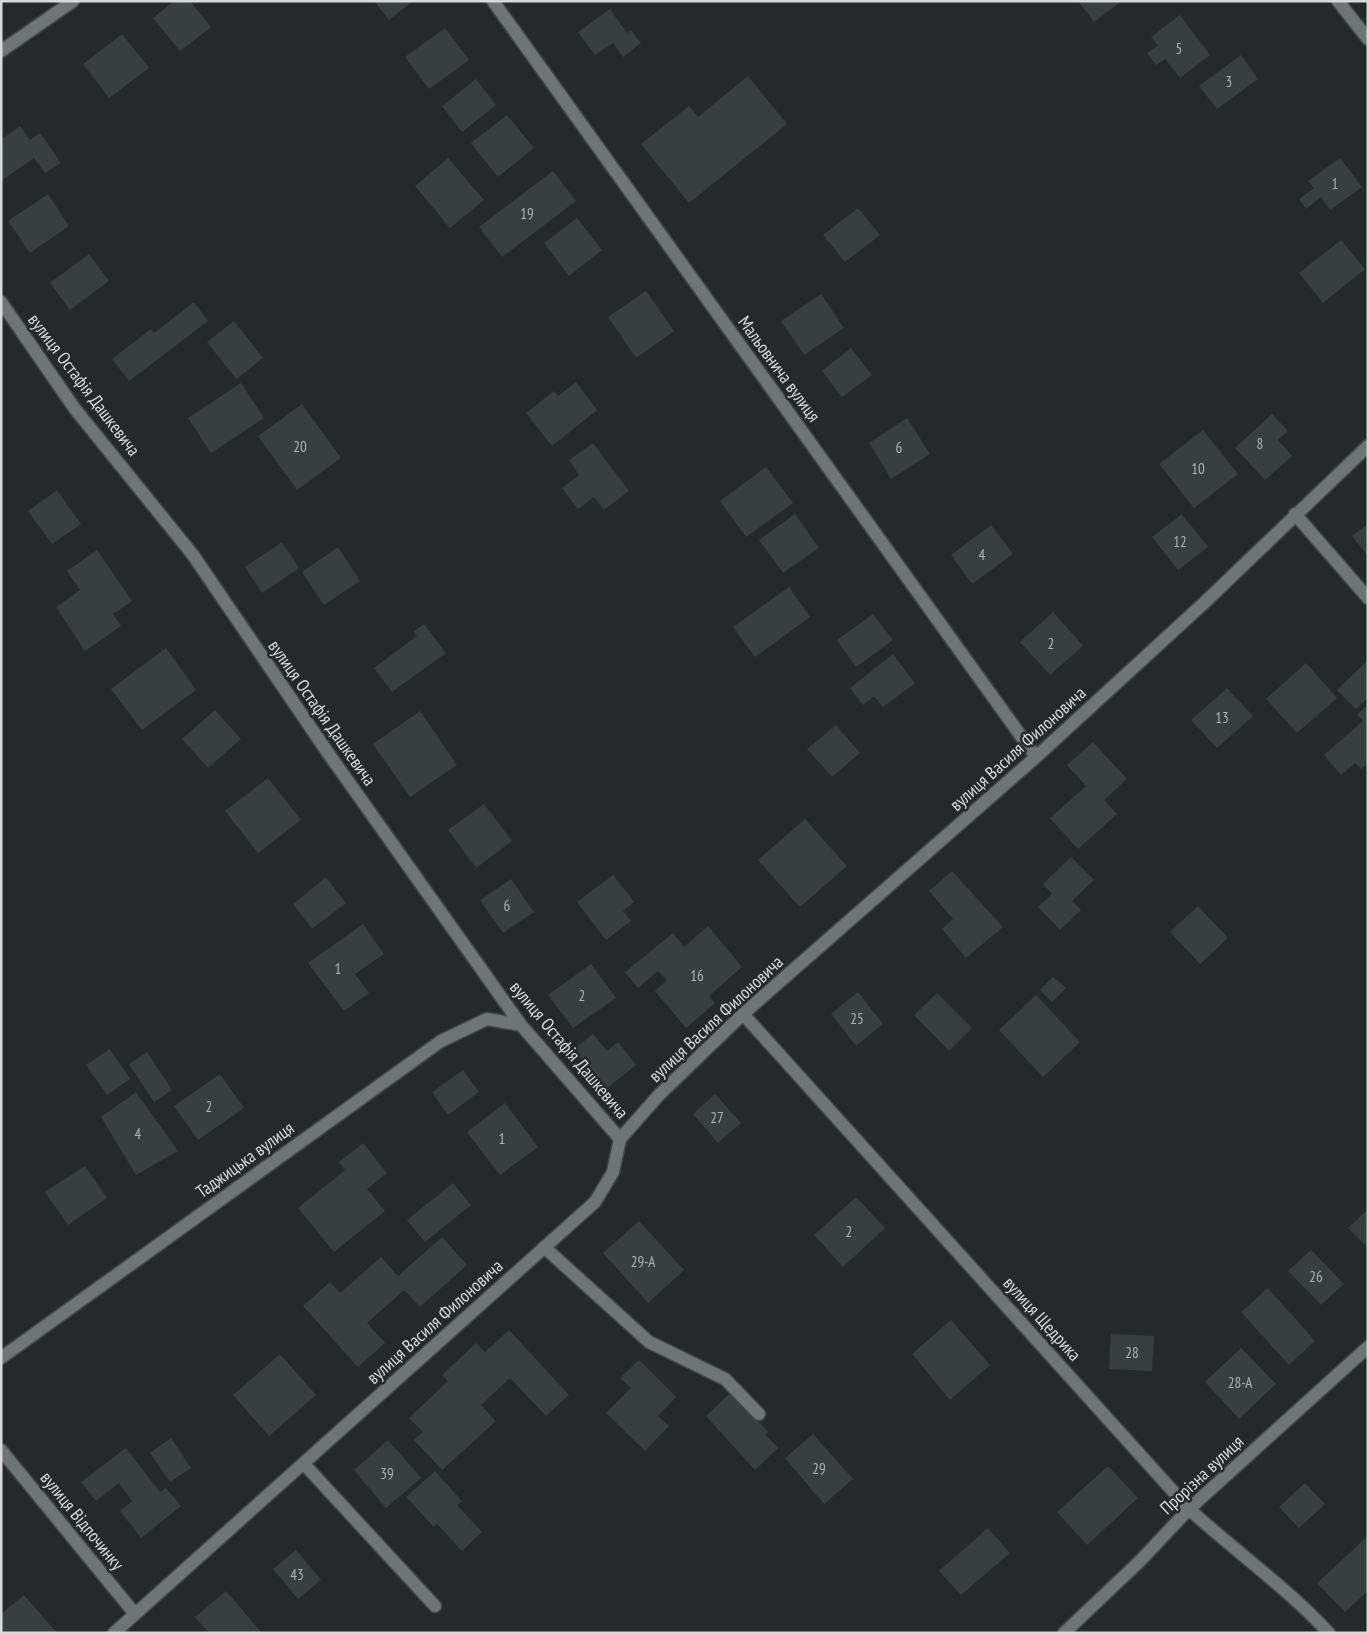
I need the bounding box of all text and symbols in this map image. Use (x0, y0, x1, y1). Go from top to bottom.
house number: 5 (1176, 39, 1182, 58)
house number: 3 (1226, 72, 1232, 91)
house number: 1 (1332, 174, 1338, 193)
house number: 19 (520, 204, 534, 223)
street label: вулиця Остафія Дашкевича (23, 309, 145, 460)
street label: Мальовнича вулиця (733, 311, 826, 426)
house number: 8 (1257, 434, 1263, 453)
house number: 20 (293, 437, 307, 456)
house number: 6 (896, 438, 903, 457)
house number: 10 (1191, 459, 1205, 478)
house number: 12 (1173, 532, 1187, 551)
house number: 4 (979, 545, 986, 564)
house number: 2 (1048, 634, 1054, 653)
street label: вулиця Остафія Дашкевича (264, 635, 381, 790)
street label: вулиця Василя Филоновича (945, 681, 1091, 816)
house number: 13 (1215, 708, 1229, 727)
house number: 6 (504, 896, 511, 915)
street label: вулиця Василя Филоновича (644, 950, 788, 1087)
house number: 1 (335, 959, 341, 978)
house number: 16 (690, 966, 704, 985)
street label: вулиця Остафія Дашкевича (505, 976, 634, 1123)
house number: 2 (579, 986, 585, 1005)
house number: 25 (850, 1009, 864, 1028)
house number: 2 (206, 1097, 212, 1116)
house number: 27 (710, 1108, 724, 1127)
street label: Таджицька вулиця (191, 1116, 298, 1203)
house number: 4 (135, 1124, 142, 1143)
house number: 1 (499, 1129, 505, 1148)
house number: 2 (846, 1222, 852, 1241)
house number: 29-А (631, 1252, 656, 1271)
street label: вулиця Василя Филоновича (362, 1254, 508, 1389)
house number: 26 (1309, 1267, 1323, 1286)
street label: вулиця Щедрика (998, 1272, 1086, 1366)
house number: 28 (1125, 1343, 1139, 1362)
house number: 28-А (1228, 1373, 1253, 1392)
street label: Прорізна вулиця (1155, 1430, 1248, 1519)
house number: 29 (812, 1459, 826, 1478)
house number: 39 (380, 1464, 394, 1483)
street label: вулиця Відпочинку (36, 1467, 129, 1575)
house number: 43 (290, 1565, 304, 1584)

